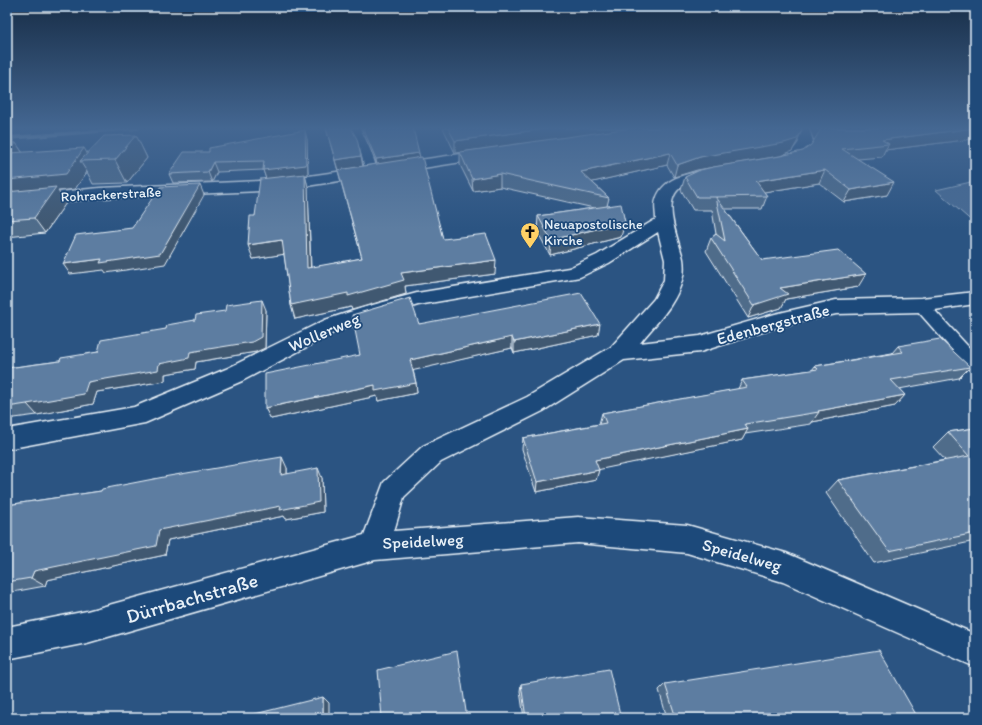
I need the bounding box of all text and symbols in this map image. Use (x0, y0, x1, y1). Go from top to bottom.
street label: Rohrackerstraße (60, 183, 162, 206)
place label: Neuapostolische Kirche (544, 216, 643, 249)
church icon: Neuapostolische Kirche (519, 221, 541, 249)
street label: Edenbergstraße (714, 299, 832, 349)
street label: Wollerweg (285, 308, 363, 356)
street label: Speidelweg (382, 529, 465, 553)
street label: Speidelweg (700, 534, 784, 576)
street label: Dürrbachstraße (123, 568, 261, 628)

